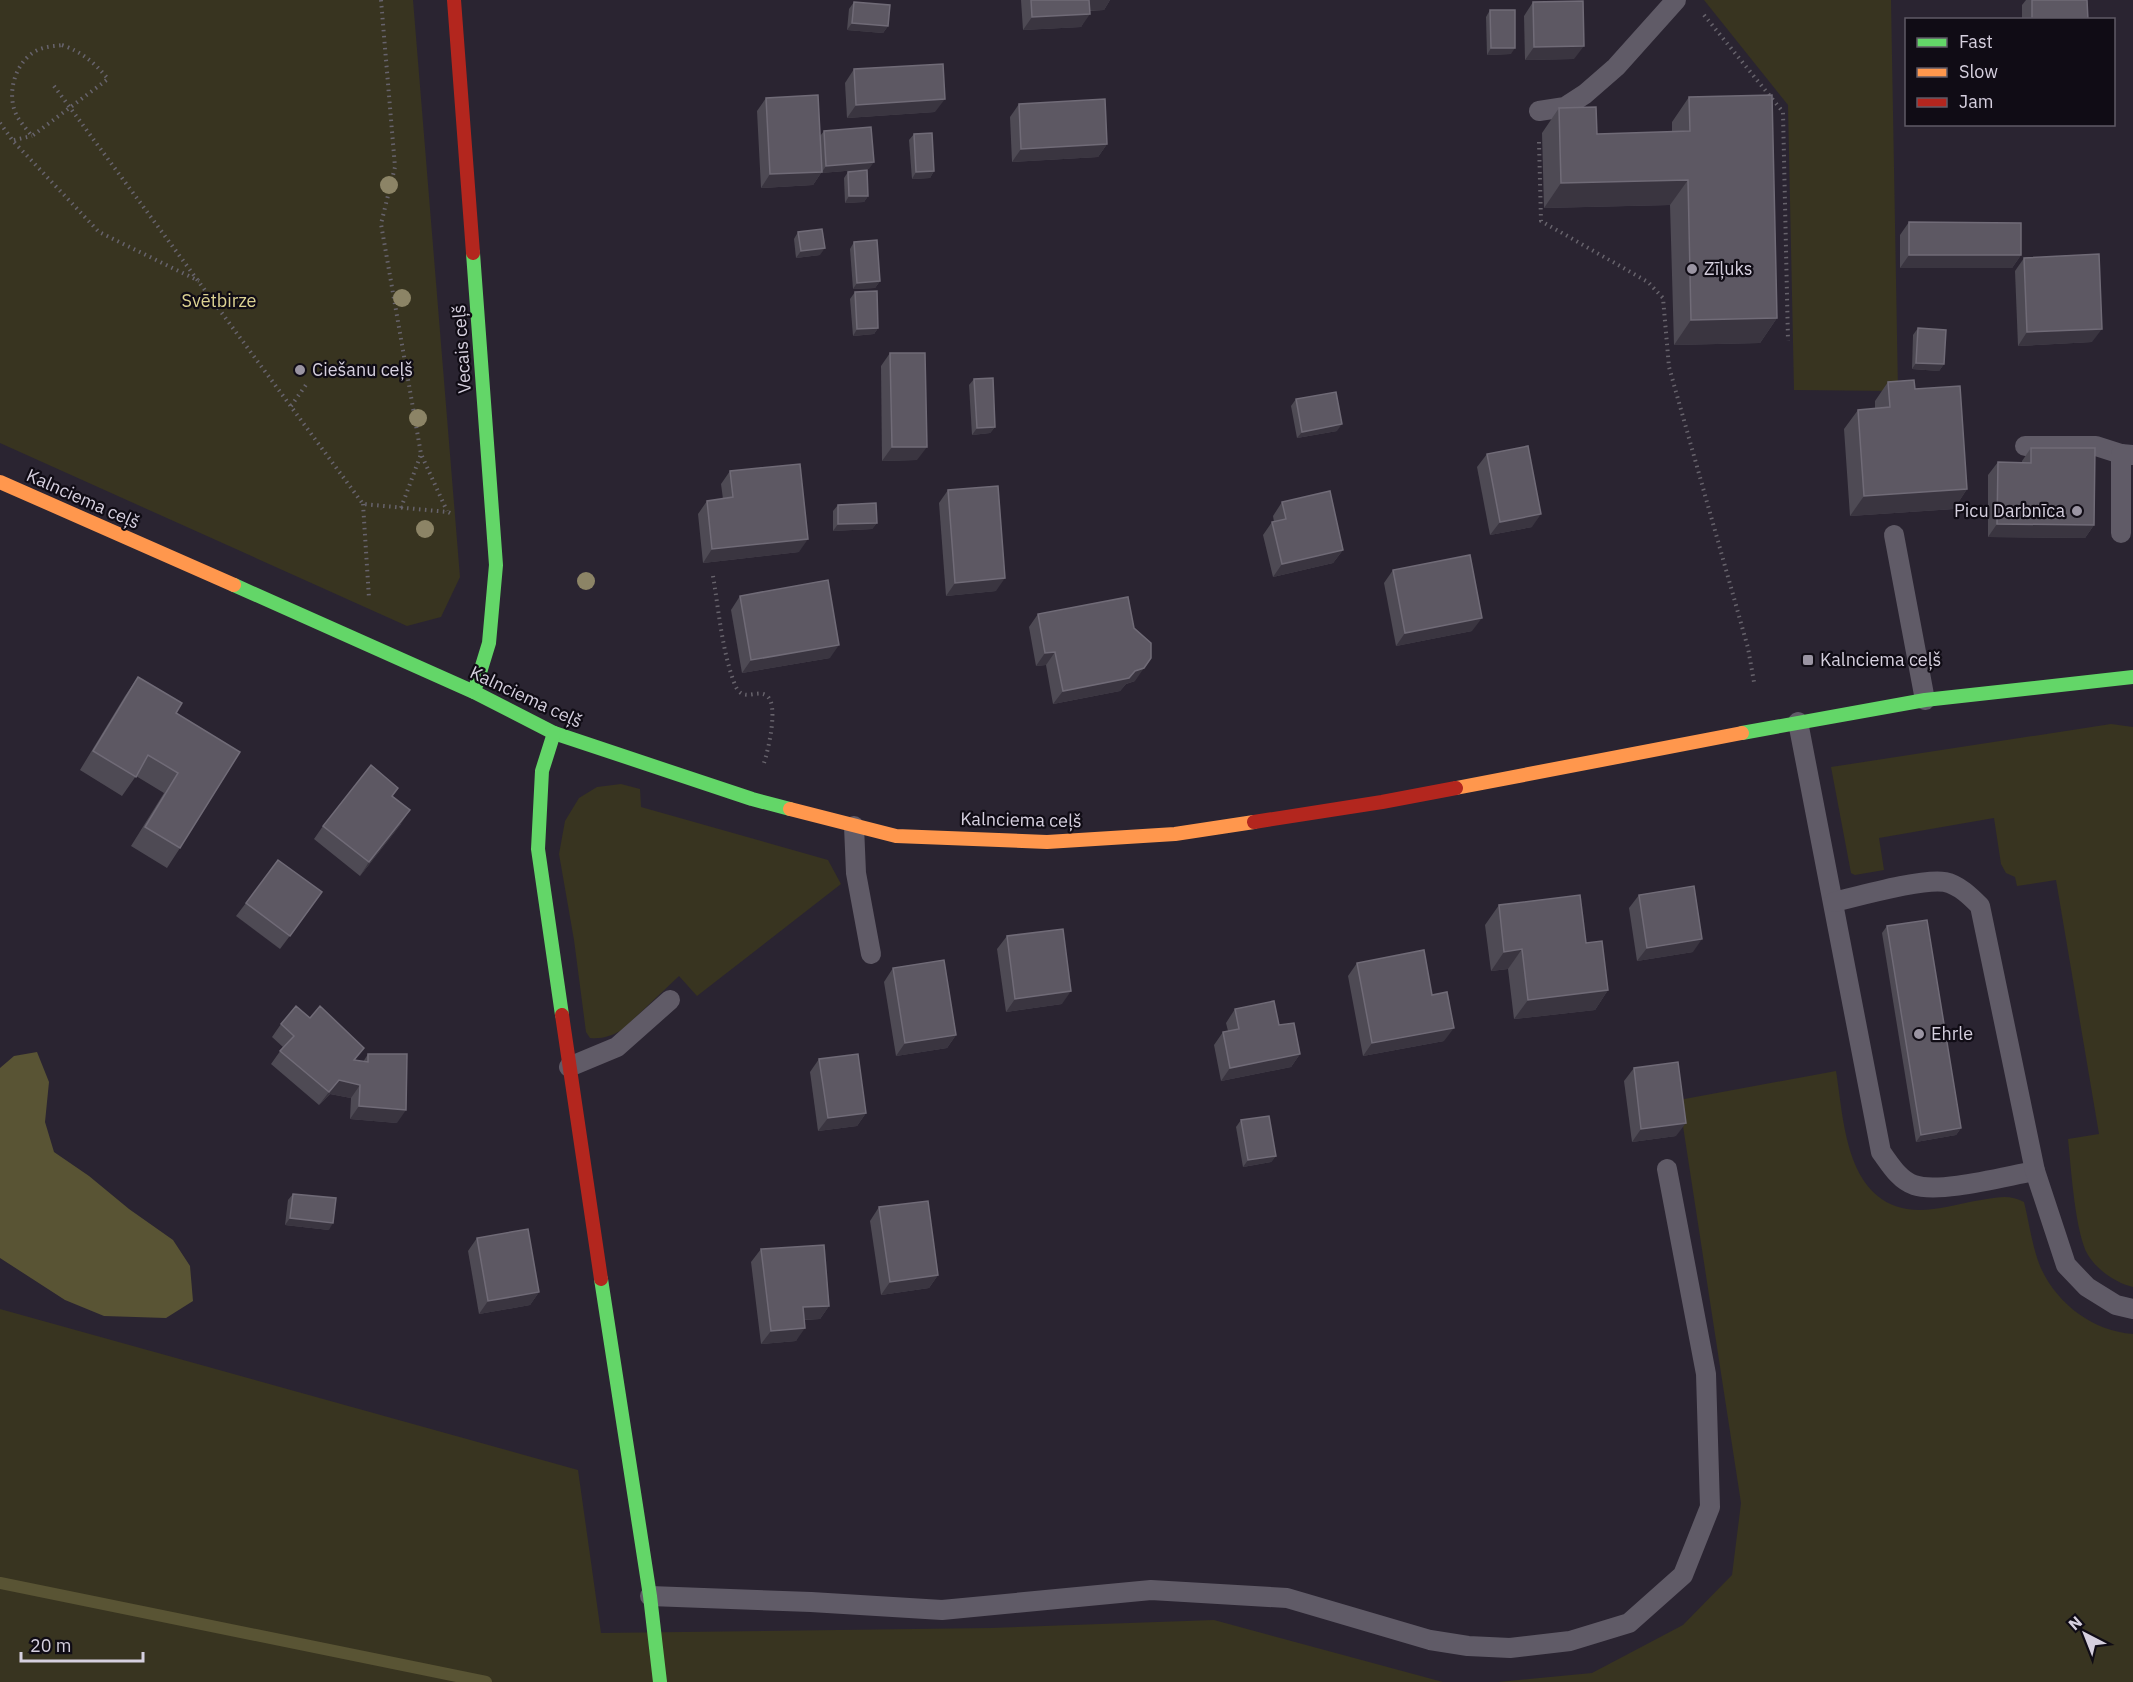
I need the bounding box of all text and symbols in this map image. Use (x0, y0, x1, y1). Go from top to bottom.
legend (1905, 18, 2115, 126)
text: Fast (1959, 30, 1993, 53)
text: Slow (1959, 60, 1998, 83)
text: Jam (1959, 90, 1994, 113)
place label: Zīļuks (1704, 257, 1753, 280)
marker: Zīļuks (1685, 262, 1699, 276)
park label: Svētbirze (182, 289, 257, 312)
street label: Vecais ceļš (447, 304, 476, 394)
place label: Ciešanu ceļš (312, 358, 413, 381)
marker: Ciešanu ceļš (293, 363, 307, 377)
street label: Kalnciema ceļš (23, 463, 143, 534)
place label: Picu Darbnīca (1954, 499, 2065, 522)
marker: Picu Darbnīca (2070, 504, 2084, 518)
place label: Kalnciema ceļš (1820, 648, 1941, 671)
marker: Kalnciema ceļš (1801, 653, 1815, 667)
street label: Kalnciema ceļš (466, 660, 586, 733)
street label: Kalnciema ceļš (960, 807, 1082, 832)
place label: Ehrle (1931, 1022, 1973, 1045)
marker: Ehrle (1912, 1027, 1926, 1041)
north arrow (2055, 1604, 2115, 1664)
text: N (2064, 1612, 2086, 1634)
scale bar (21, 1625, 142, 1663)
text: 20 m (30, 1634, 72, 1657)

